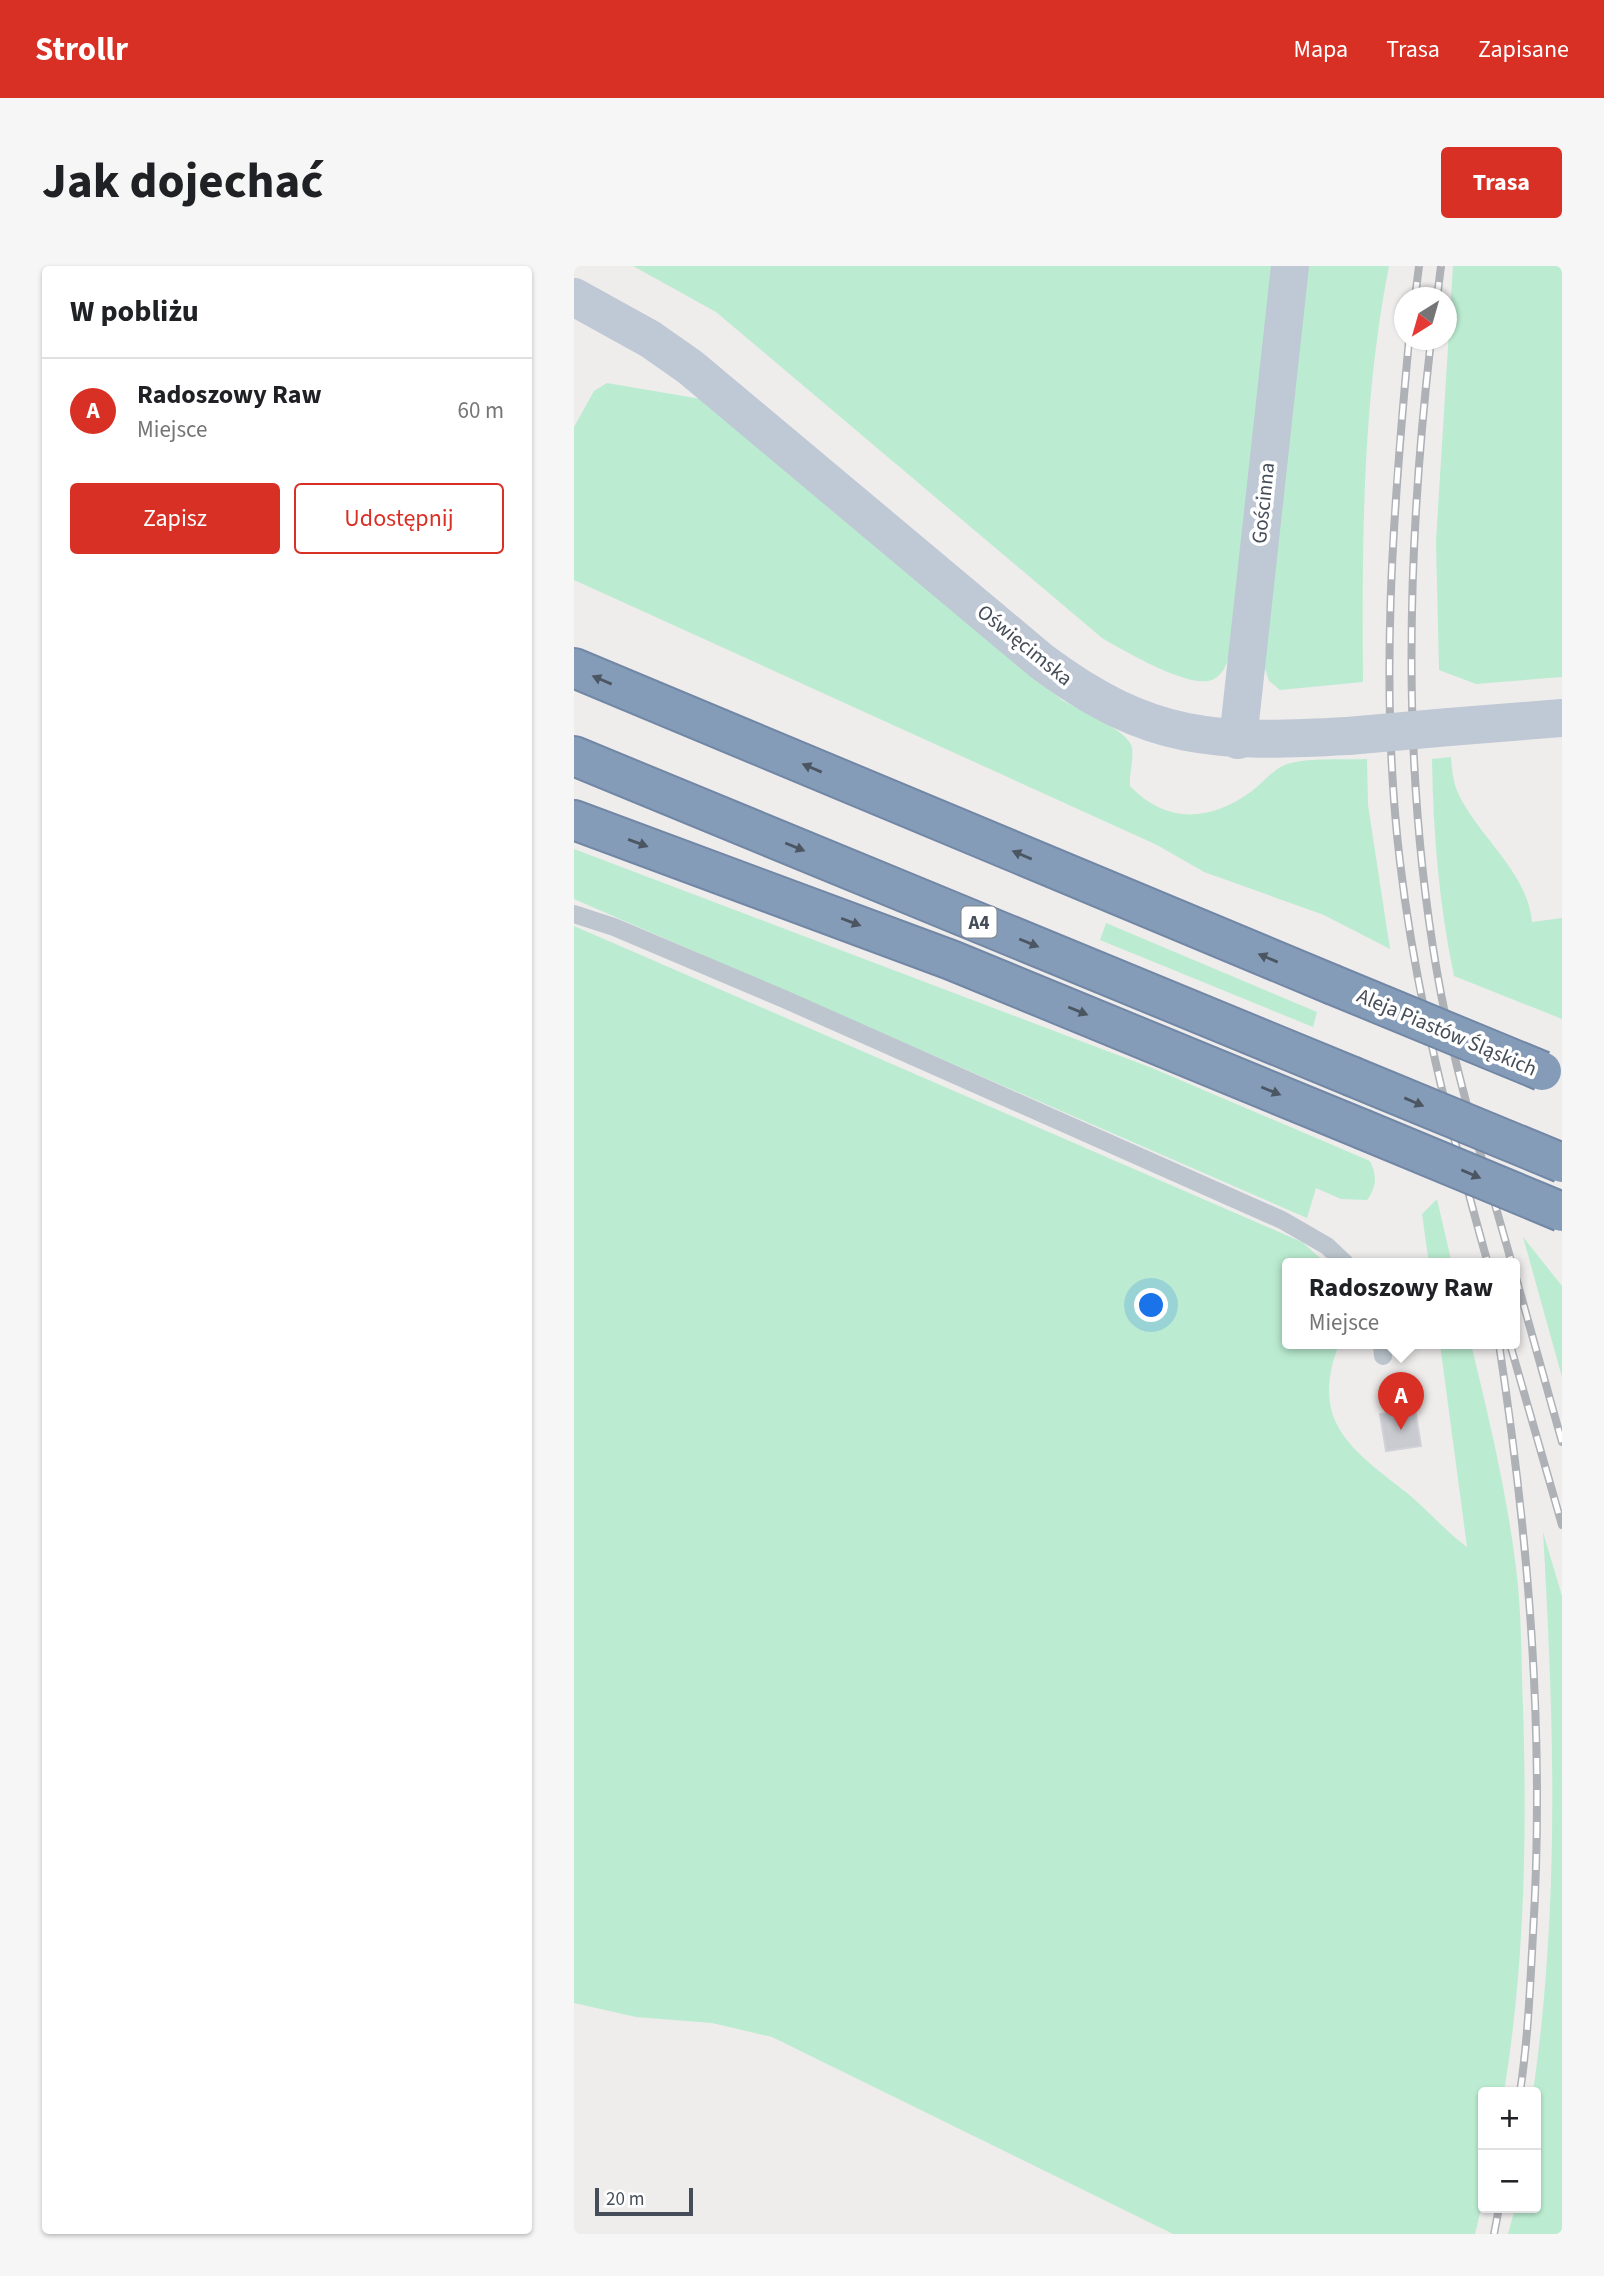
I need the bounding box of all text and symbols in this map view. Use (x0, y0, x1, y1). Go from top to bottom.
text: Strollr (35, 26, 128, 73)
text: Mapa (1294, 32, 1348, 67)
text: Trasa (1386, 32, 1440, 67)
text: Zapisane (1478, 32, 1569, 67)
text: Jak dojechać (42, 147, 323, 217)
button: Trasa (1441, 147, 1562, 218)
north arrow (1394, 287, 1457, 350)
text: W pobliżu (70, 290, 199, 333)
text: Radoszowy Raw (137, 376, 322, 413)
text: A (86, 394, 100, 427)
text: 60 m (457, 394, 504, 427)
text: Miejsce (137, 413, 208, 446)
street label: Gościnna (1244, 461, 1282, 545)
button: Zapisz (70, 483, 280, 554)
button: Udostępnij (294, 483, 504, 554)
street label: Oświęcimska (971, 597, 1079, 693)
one-way arrow (592, 674, 613, 685)
one-way arrow (802, 762, 823, 773)
one-way arrow (628, 838, 649, 849)
one-way arrow (785, 842, 806, 853)
one-way arrow (1012, 849, 1032, 861)
road number: A4 (962, 906, 996, 937)
one-way arrow (841, 917, 862, 928)
one-way arrow (1018, 938, 1039, 949)
one-way arrow (1258, 952, 1279, 963)
street label: Aleja Piastów Śląskich (1352, 980, 1542, 1084)
one-way arrow (1067, 1006, 1088, 1017)
one-way arrow (1261, 1085, 1281, 1097)
one-way arrow (1404, 1097, 1425, 1108)
one-way arrow (1460, 1169, 1481, 1180)
popup (1282, 1258, 1520, 1349)
text: Radoszowy Raw (1309, 1269, 1493, 1306)
your location (1134, 1288, 1168, 1322)
text: Miejsce (1309, 1306, 1379, 1339)
pin: A (1378, 1372, 1424, 1430)
map controls (1478, 2087, 1541, 2213)
button: + (1478, 2087, 1541, 2150)
button: − (1478, 2150, 1541, 2213)
scale bar (595, 2185, 693, 2217)
text: 20 m (606, 2186, 644, 2213)

